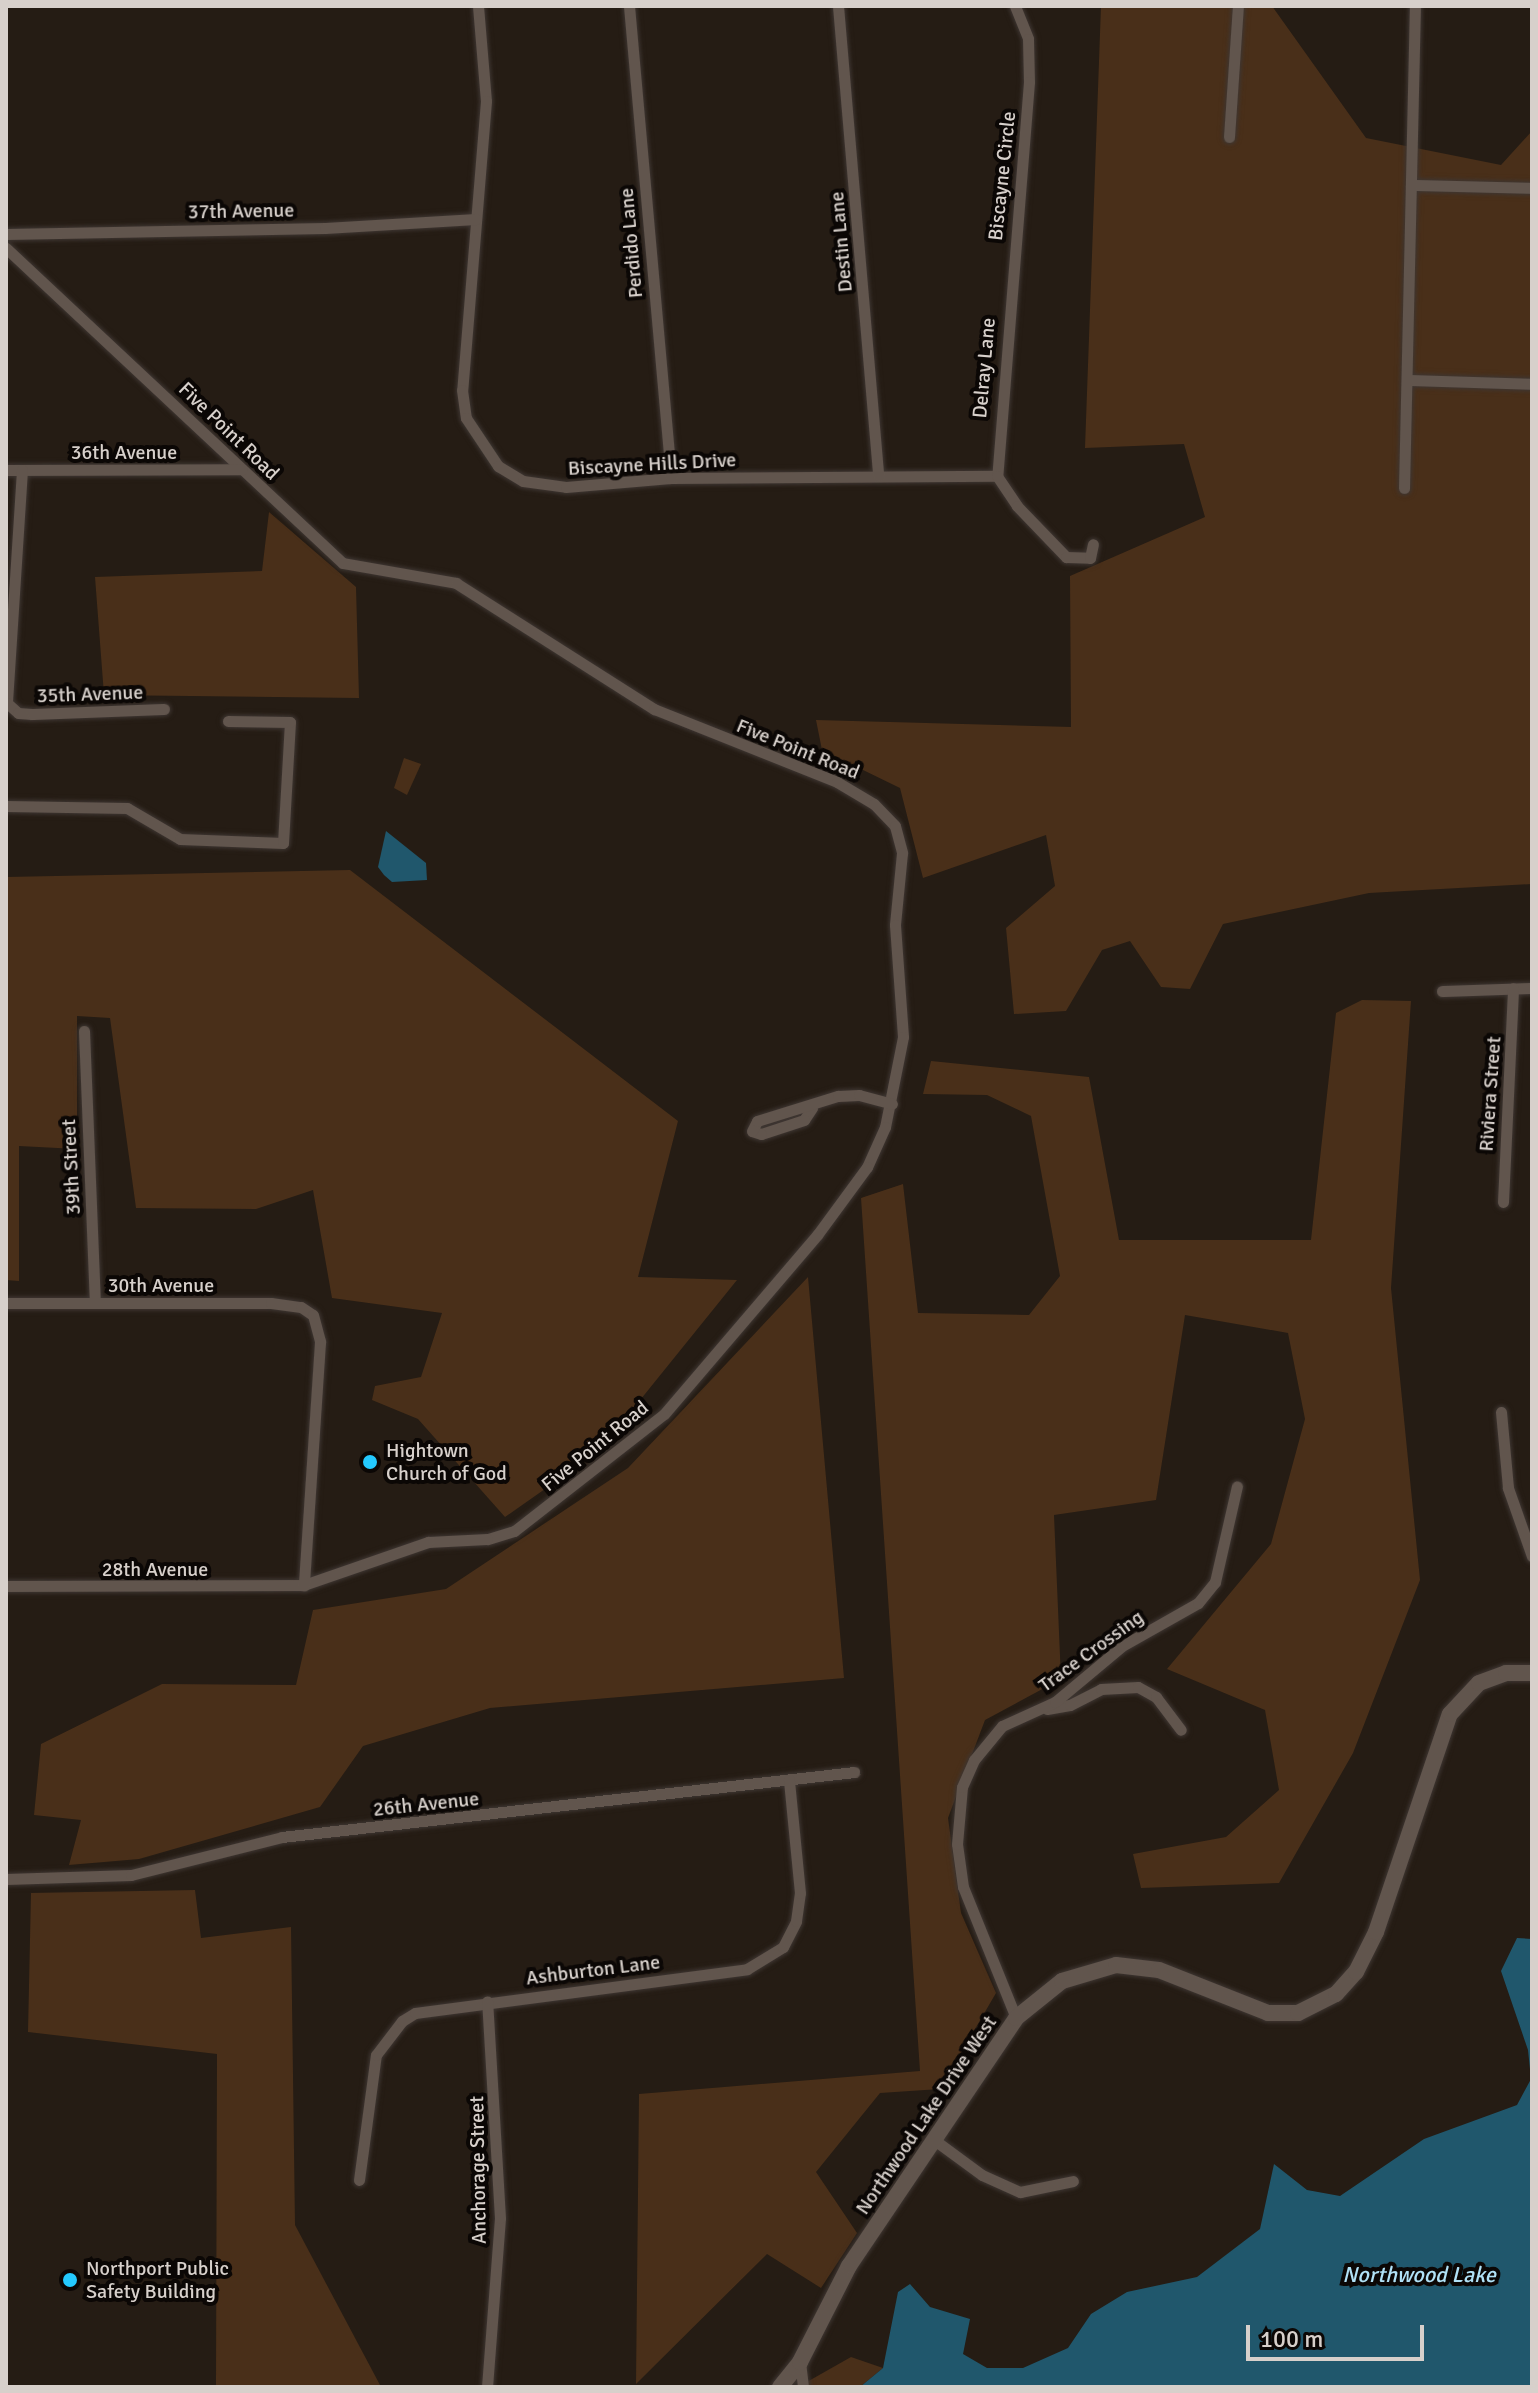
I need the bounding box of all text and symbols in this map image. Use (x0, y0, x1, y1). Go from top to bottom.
street label: Biscayne Circle (983, 110, 1021, 242)
street label: Perdido Lane (614, 187, 648, 299)
street label: Destin Lane (825, 191, 857, 293)
street label: 37th Avenue (188, 198, 294, 224)
street label: Delray Lane (968, 317, 1000, 419)
street label: Five Point Road (174, 377, 284, 485)
street label: 36th Avenue (71, 440, 177, 464)
street label: Biscayne Hills Drive (567, 448, 737, 480)
street label: 35th Avenue (36, 680, 144, 708)
street label: Five Point Road (733, 713, 863, 785)
street label: Riviera Street (1474, 1036, 1506, 1152)
street label: 39th Street (57, 1118, 85, 1216)
street label: 30th Avenue (108, 1273, 214, 1297)
street label: Five Point Road (537, 1396, 653, 1496)
place label: Hightown Church of God (386, 1438, 507, 1485)
marker: Hightown Church of God (361, 1453, 379, 1471)
street label: 28th Avenue (102, 1557, 208, 1581)
street label: Trace Crossing (1034, 1605, 1148, 1697)
street label: 26th Avenue (372, 1787, 480, 1821)
street label: Ashburton Lane (525, 1950, 661, 1990)
street label: Northwood Lake Drive West (850, 2011, 1002, 2219)
street label: Anchorage Street (465, 2096, 491, 2244)
place label: Northport Public Safety Building (86, 2256, 229, 2303)
water label: Northwood Lake (1342, 2262, 1496, 2288)
marker: Northport Public Safety Building (61, 2271, 79, 2289)
scale bar (1250, 2309, 1428, 2359)
text: 100 m (1260, 2324, 1323, 2354)

